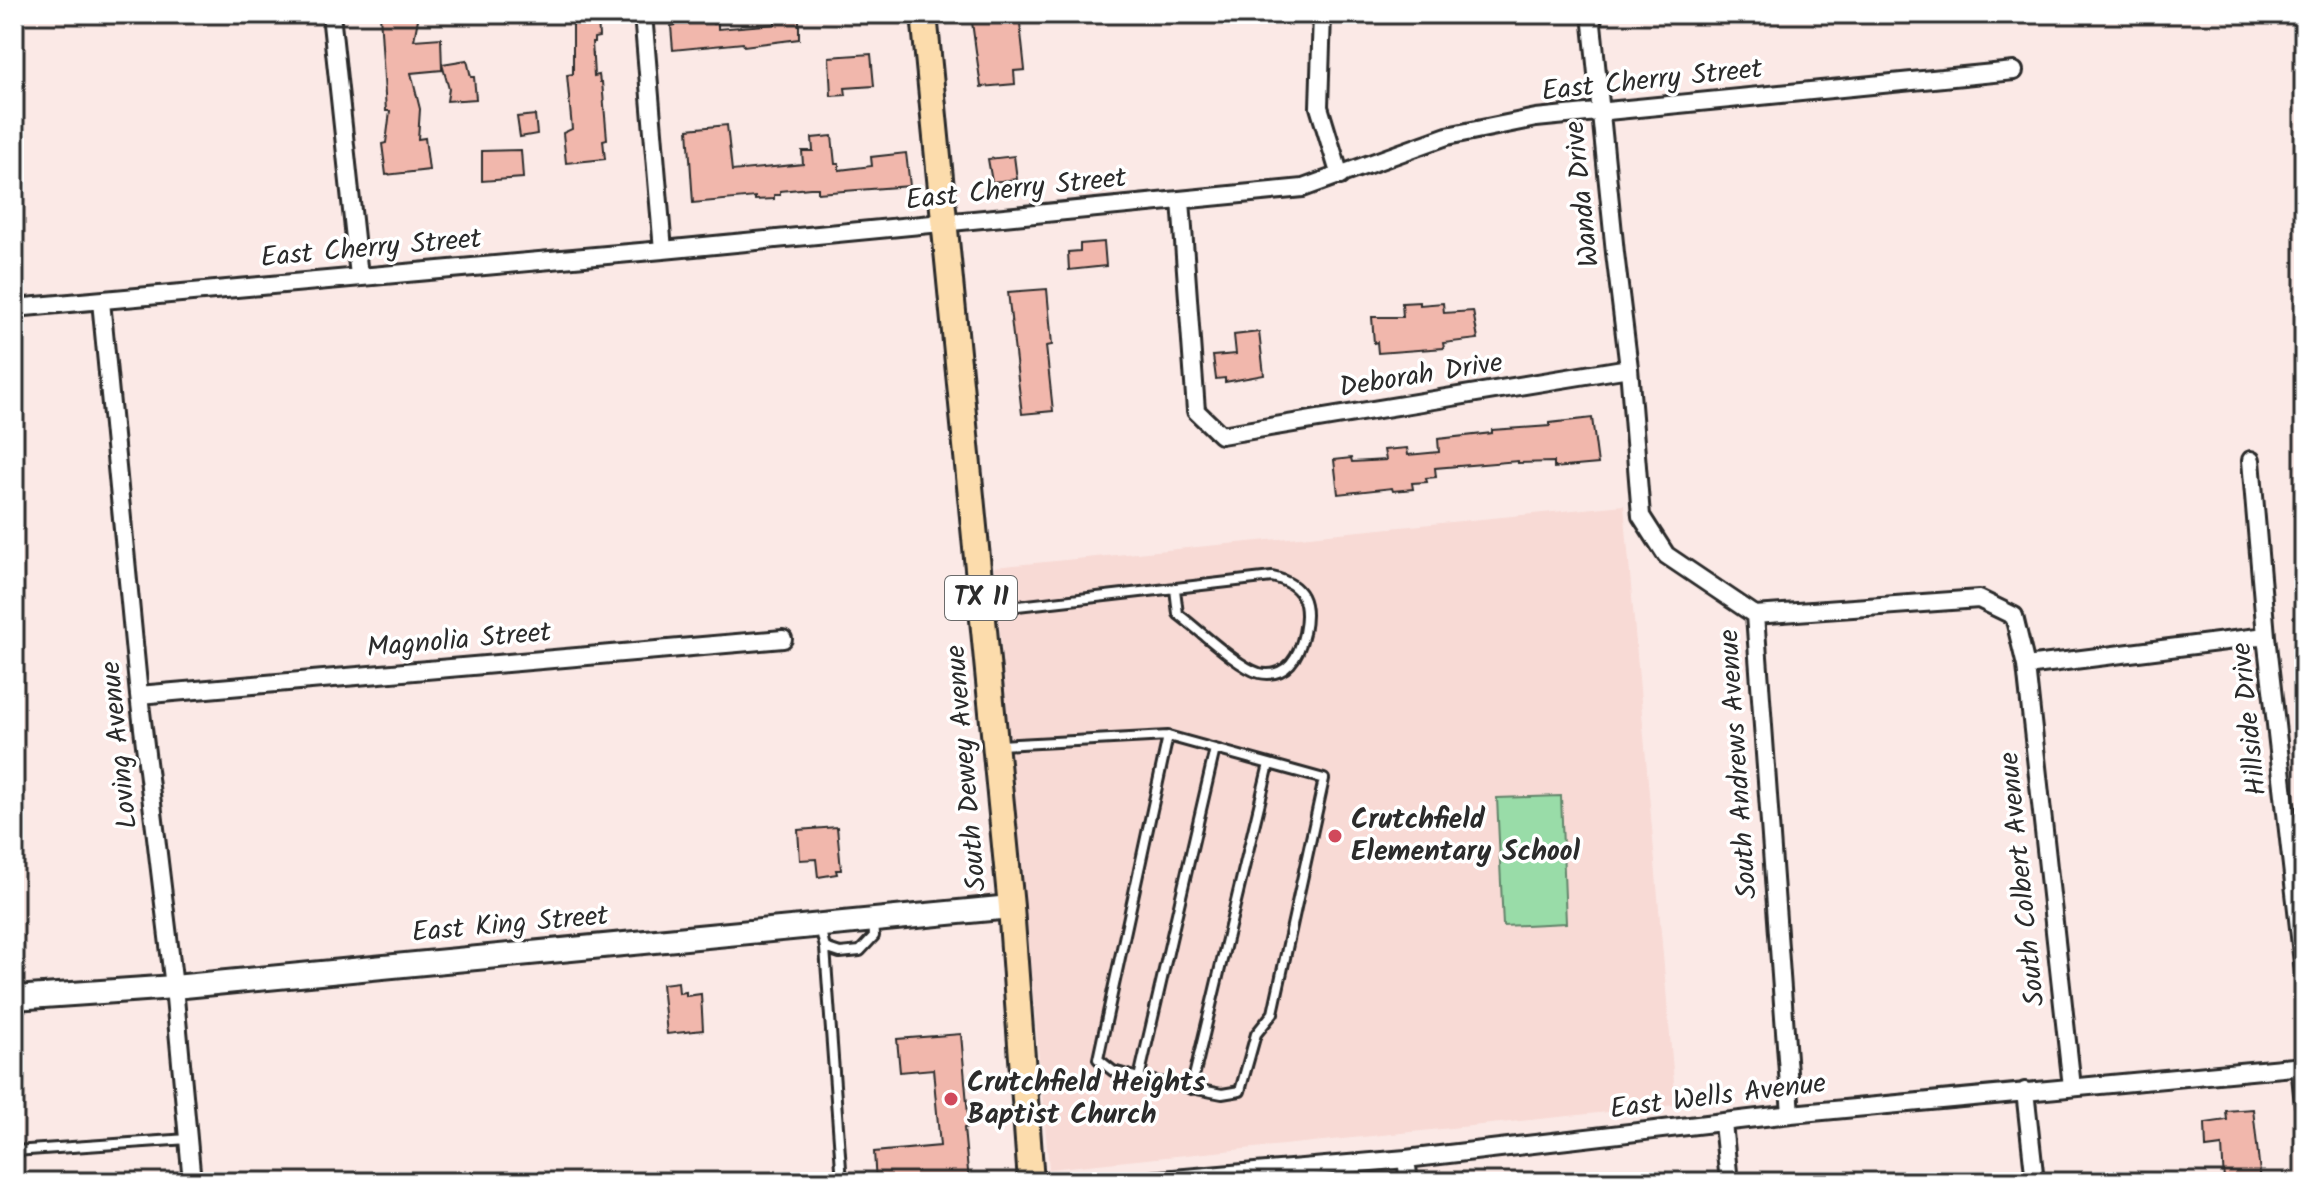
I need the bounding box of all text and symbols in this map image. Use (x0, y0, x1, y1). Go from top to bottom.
street label: East Cherry Street (1539, 47, 1766, 115)
street label: Wanda Drive (1553, 118, 1613, 269)
street label: East Cherry Street (903, 156, 1130, 224)
street label: East Cherry Street (259, 217, 485, 281)
street label: Deborah Drive (1336, 341, 1506, 411)
road number: TX 11 (945, 576, 1017, 620)
street label: Magnolia Street (365, 610, 554, 671)
street label: South Andrews Avenue (1707, 627, 1771, 900)
street label: Hillside Drive (2220, 640, 2280, 798)
street label: South Dewey Avenue (934, 643, 1000, 893)
street label: Loving Avenue (89, 659, 151, 831)
street label: South Colbert Avenue (1987, 749, 2059, 1008)
place label: Crutchfield Elementary School (1351, 798, 1580, 875)
marker: Crutchfield Elementary School (1326, 827, 1344, 845)
street label: East King Street (410, 894, 611, 956)
place label: Crutchfield Heights Baptist Church (967, 1061, 1206, 1138)
street label: East Wells Avenue (1607, 1061, 1829, 1133)
marker: Crutchfield Heights Baptist Church (942, 1090, 960, 1108)

